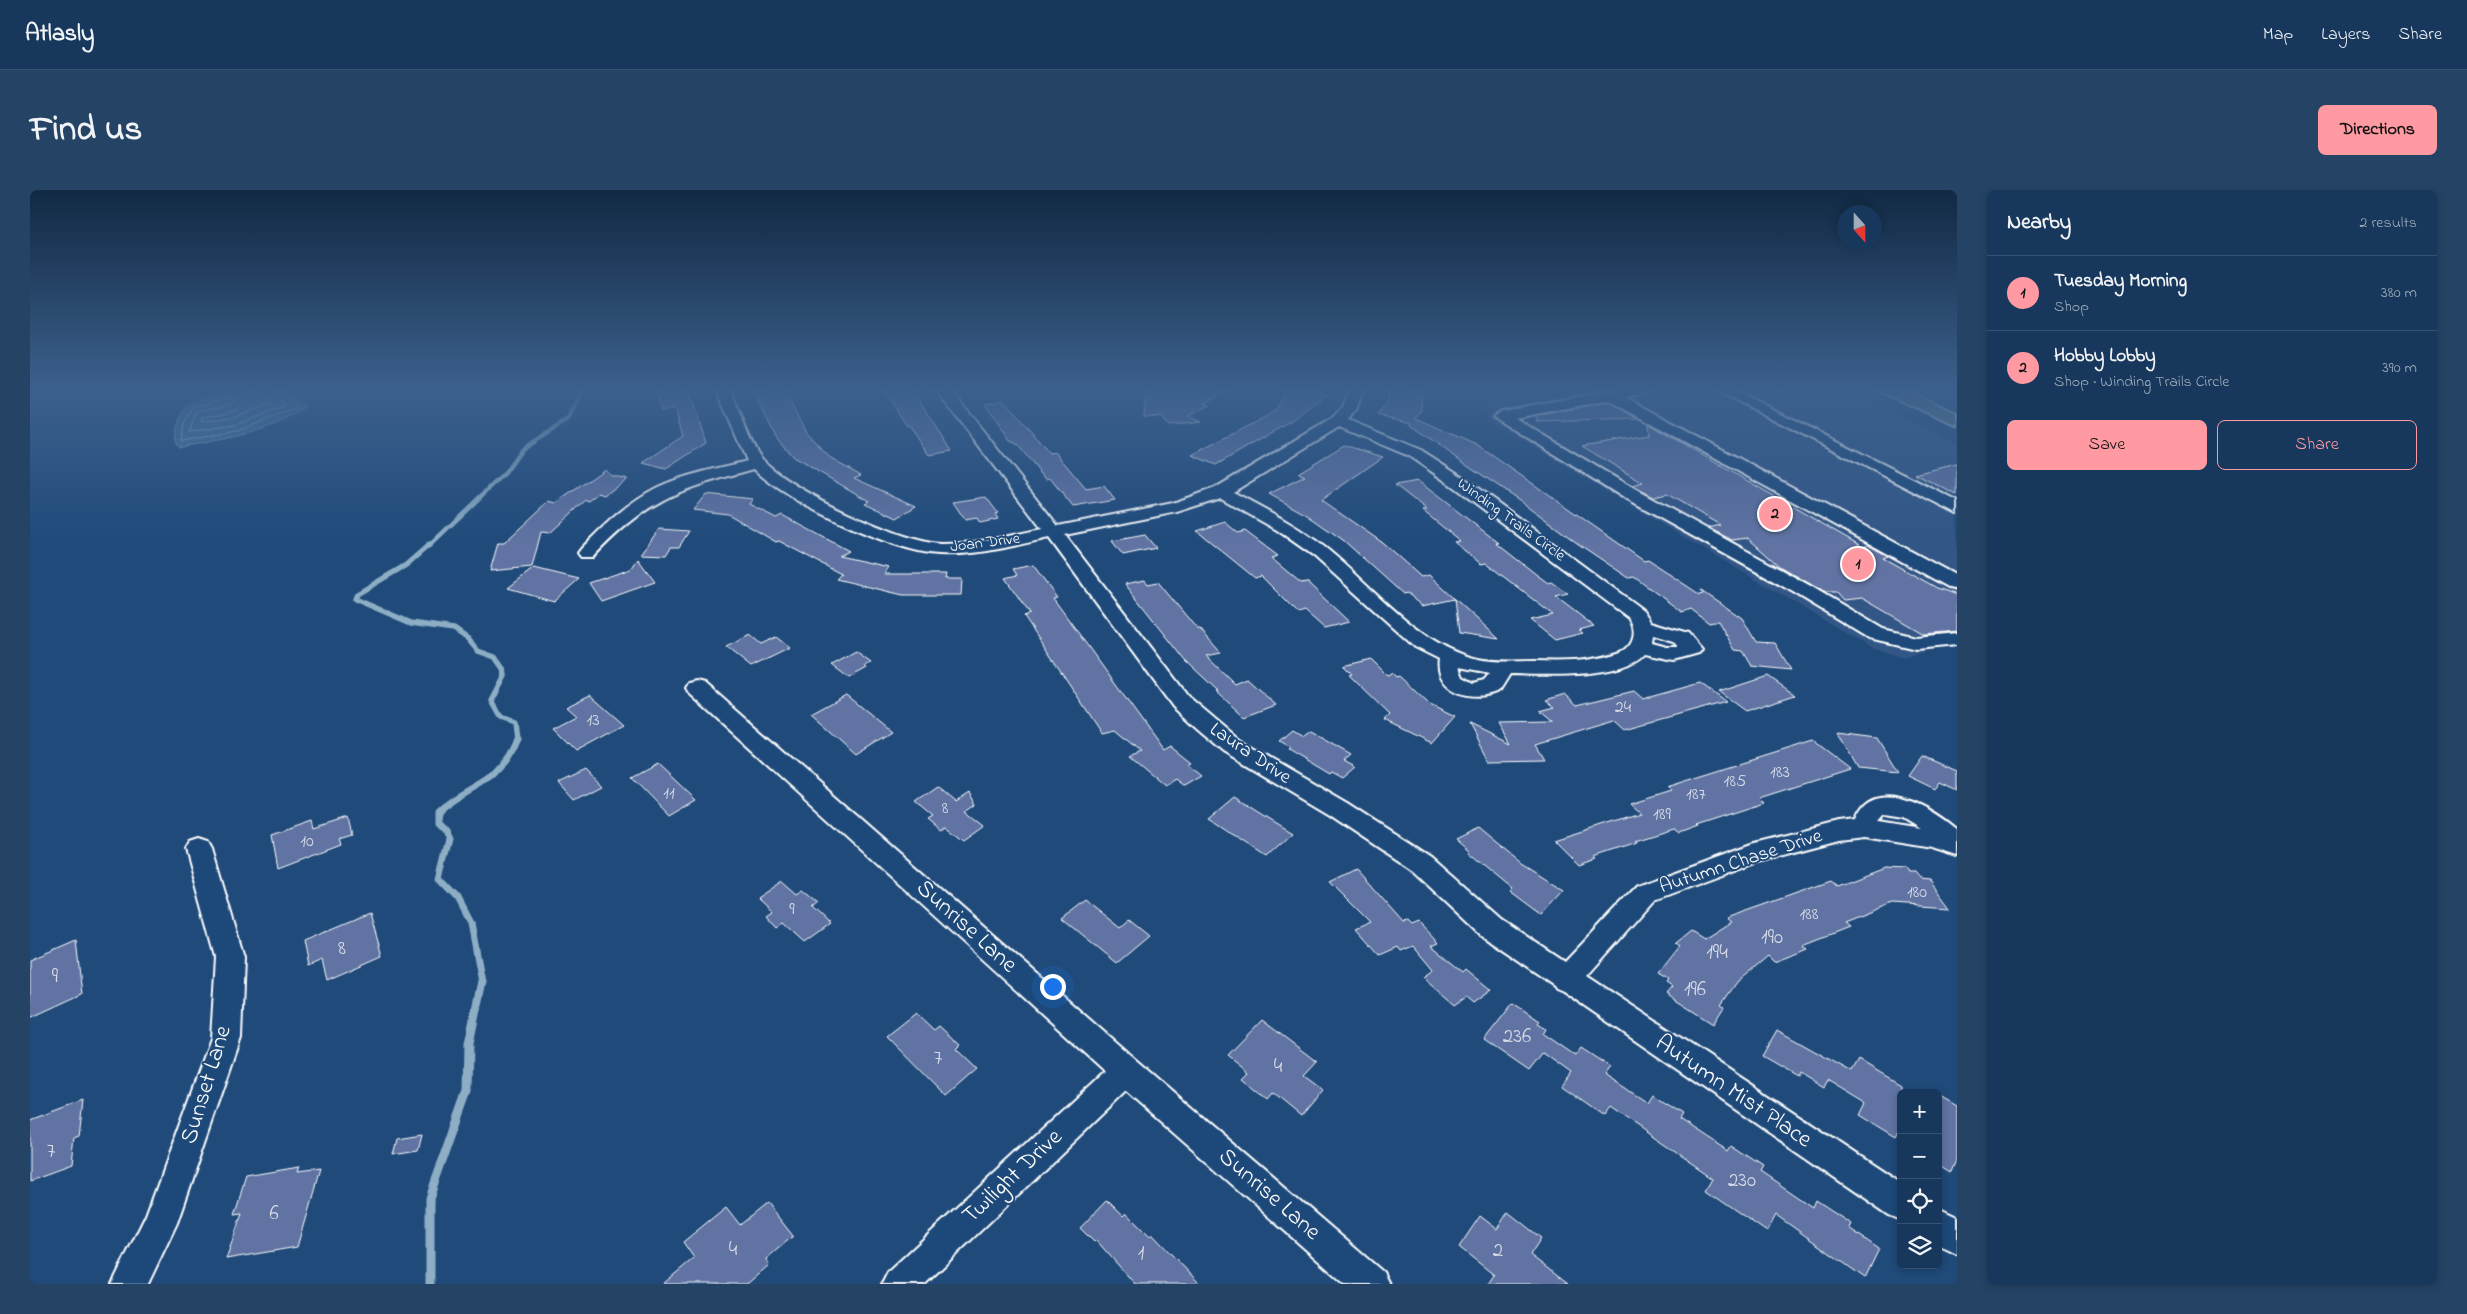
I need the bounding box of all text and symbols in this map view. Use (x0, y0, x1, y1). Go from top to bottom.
text: Atlasly (25, 17, 94, 52)
text: Map (2263, 22, 2293, 48)
text: Layers (2321, 22, 2371, 48)
text: Share (2399, 22, 2442, 48)
text: Find us (30, 105, 142, 156)
button: Directions (2318, 105, 2437, 155)
north arrow (1837, 205, 1882, 250)
text: Nearby (2007, 208, 2071, 238)
text: 2 results (2359, 211, 2417, 235)
text: Tuesday Morning (2054, 268, 2187, 295)
text: 1 (2020, 281, 2026, 305)
text: 380 m (2381, 281, 2417, 305)
text: Shop (2054, 295, 2089, 319)
text: Hobby Lobby (2054, 343, 2156, 370)
text: 2 (2019, 356, 2027, 380)
text: 390 m (2382, 356, 2417, 380)
text: Shop · Winding Trails Circle (2054, 370, 2229, 394)
button: Save (2007, 420, 2207, 470)
button: Share (2217, 420, 2417, 470)
street label: Winding Trails Circle (1452, 472, 1571, 568)
pin: 2 (1759, 495, 1791, 533)
street label: Joan Drive (949, 527, 1022, 559)
pin: 1 (1842, 545, 1874, 583)
house number: 24 (1615, 695, 1632, 721)
house number: 13 (586, 708, 600, 734)
street label: Laura Drive (1203, 716, 1297, 792)
house number: 183 (1770, 760, 1790, 786)
house number: 185 (1724, 769, 1746, 795)
house number: 11 (663, 781, 675, 807)
house number: 187 (1686, 782, 1707, 808)
house number: 8 (942, 796, 949, 822)
house number: 189 (1653, 802, 1672, 828)
street label: Autumn Chase Drive (1656, 822, 1826, 902)
house number: 10 (300, 829, 314, 855)
street label: Sunrise Lane (907, 872, 1025, 982)
house number: 180 (1907, 880, 1927, 906)
house number: 9 (789, 897, 795, 923)
house number: 188 (1799, 902, 1819, 928)
house number: 190 (1761, 923, 1783, 953)
house number: 8 (338, 934, 346, 964)
house number: 194 (1706, 938, 1728, 968)
house number: 9 (52, 962, 59, 992)
your location (1040, 974, 1066, 1000)
house number: 196 (1684, 975, 1706, 1005)
street label: Sunset Lane (172, 1021, 242, 1149)
house number: 236 (1503, 1022, 1531, 1052)
street label: Autumn Mist Place (1648, 1026, 1819, 1158)
house number: 7 (934, 1044, 943, 1074)
house number: 4 (1274, 1052, 1283, 1082)
map controls (1897, 1089, 1942, 1269)
button: + (1897, 1089, 1942, 1134)
street label: Twilight Drive (955, 1121, 1071, 1233)
button: − (1897, 1134, 1942, 1179)
house number: 7 (47, 1137, 56, 1167)
street label: Sunrise Lane (1210, 1140, 1328, 1250)
house number: 230 (1728, 1166, 1756, 1196)
button: locate (1897, 1179, 1942, 1224)
house number: 6 (269, 1199, 279, 1229)
button: layers (1897, 1224, 1942, 1269)
house number: 4 (729, 1235, 738, 1265)
house number: 2 (1493, 1236, 1503, 1266)
house number: 1 (1138, 1239, 1145, 1269)

